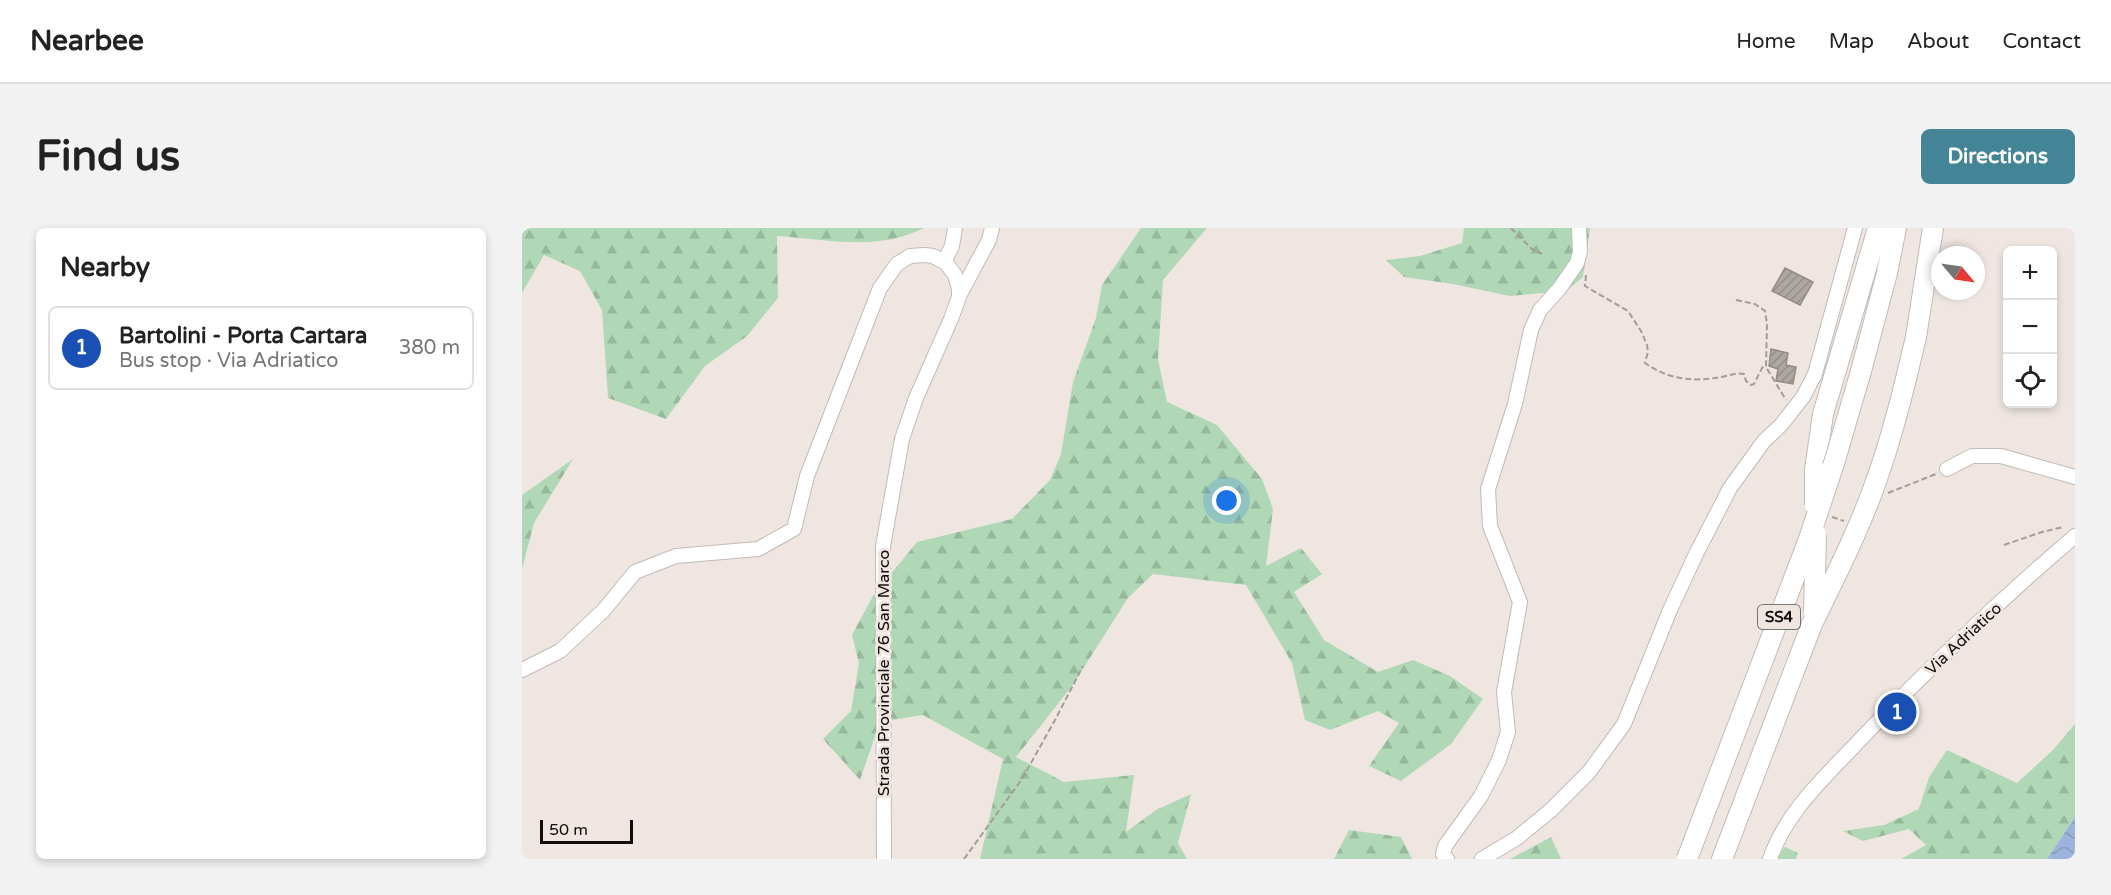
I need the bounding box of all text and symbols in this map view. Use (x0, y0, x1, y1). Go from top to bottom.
text: Nearbee (30, 24, 144, 58)
text: Home (1736, 29, 1796, 54)
text: Map (1829, 29, 1874, 54)
text: About (1907, 29, 1969, 54)
text: Contact (2002, 29, 2081, 54)
button: Directions (1921, 129, 2075, 184)
text: Find us (36, 131, 180, 182)
north arrow (1931, 246, 1985, 300)
map controls (2003, 246, 2057, 408)
button: + (2003, 246, 2057, 300)
text: Nearby (60, 252, 150, 283)
button: − (2003, 300, 2057, 354)
text: Bartolini - Porta Cartara (119, 323, 367, 349)
text: 1 (75, 336, 88, 360)
text: 380 m (399, 336, 460, 360)
text: Bus stop · Via Adriatico (119, 349, 339, 373)
button: locate (2003, 354, 2057, 408)
your location (1212, 486, 1241, 515)
street label: Strada Provinciale 76 San Marco (874, 550, 894, 796)
street label: Via Adriatico (1921, 598, 2006, 679)
road number: SS4 (1758, 605, 1800, 629)
pin: 1 (1878, 690, 1916, 734)
scale bar (540, 817, 633, 844)
text: 50 m (549, 820, 588, 840)

